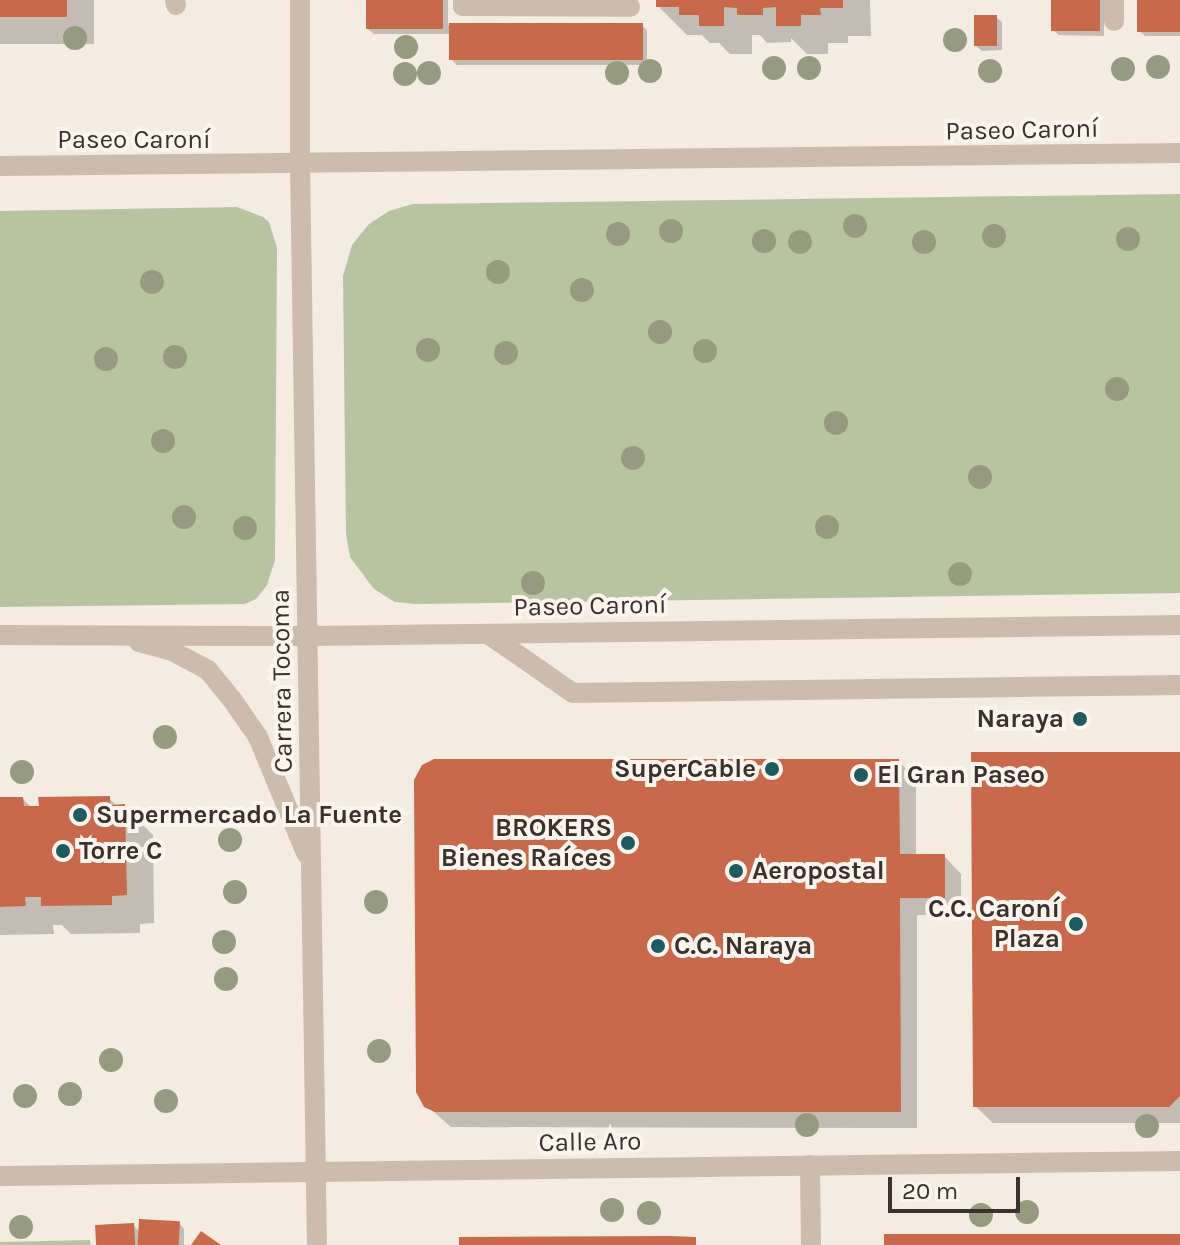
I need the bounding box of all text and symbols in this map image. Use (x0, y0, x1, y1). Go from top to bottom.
street label: Paseo Caroní (945, 113, 1099, 147)
street label: Paseo Caroní (57, 124, 211, 156)
street label: Carrera Tocoma (265, 589, 299, 773)
street label: Paseo Caroní (513, 589, 667, 623)
place label: Naraya (976, 703, 1064, 735)
marker: Naraya (1071, 710, 1089, 728)
place label: SuperCable (614, 753, 756, 785)
place label: El Gran Paseo (877, 759, 1045, 791)
marker: SuperCable (763, 760, 781, 778)
marker: El Gran Paseo (852, 766, 870, 784)
place label: Supermercado La Fuente (96, 799, 402, 831)
marker: Supermercado La Fuente (71, 806, 89, 824)
place label: BROKERS Bienes Raíces (441, 812, 612, 874)
marker: BROKERS Bienes Raíces (619, 834, 637, 852)
place label: Torre C (79, 835, 162, 867)
marker: Torre C (54, 842, 72, 860)
place label: Aeropostal (752, 855, 885, 887)
marker: Aeropostal (727, 862, 745, 880)
place label: C.C. Caroní Plaza (928, 893, 1060, 954)
marker: C.C. Caroní Plaza (1067, 915, 1085, 933)
place label: C.C. Naraya (674, 930, 812, 962)
marker: C.C. Naraya (649, 937, 667, 955)
street label: Calle Aro (538, 1126, 642, 1158)
scale bar (892, 1161, 1024, 1211)
text: 20 m (902, 1177, 958, 1205)

